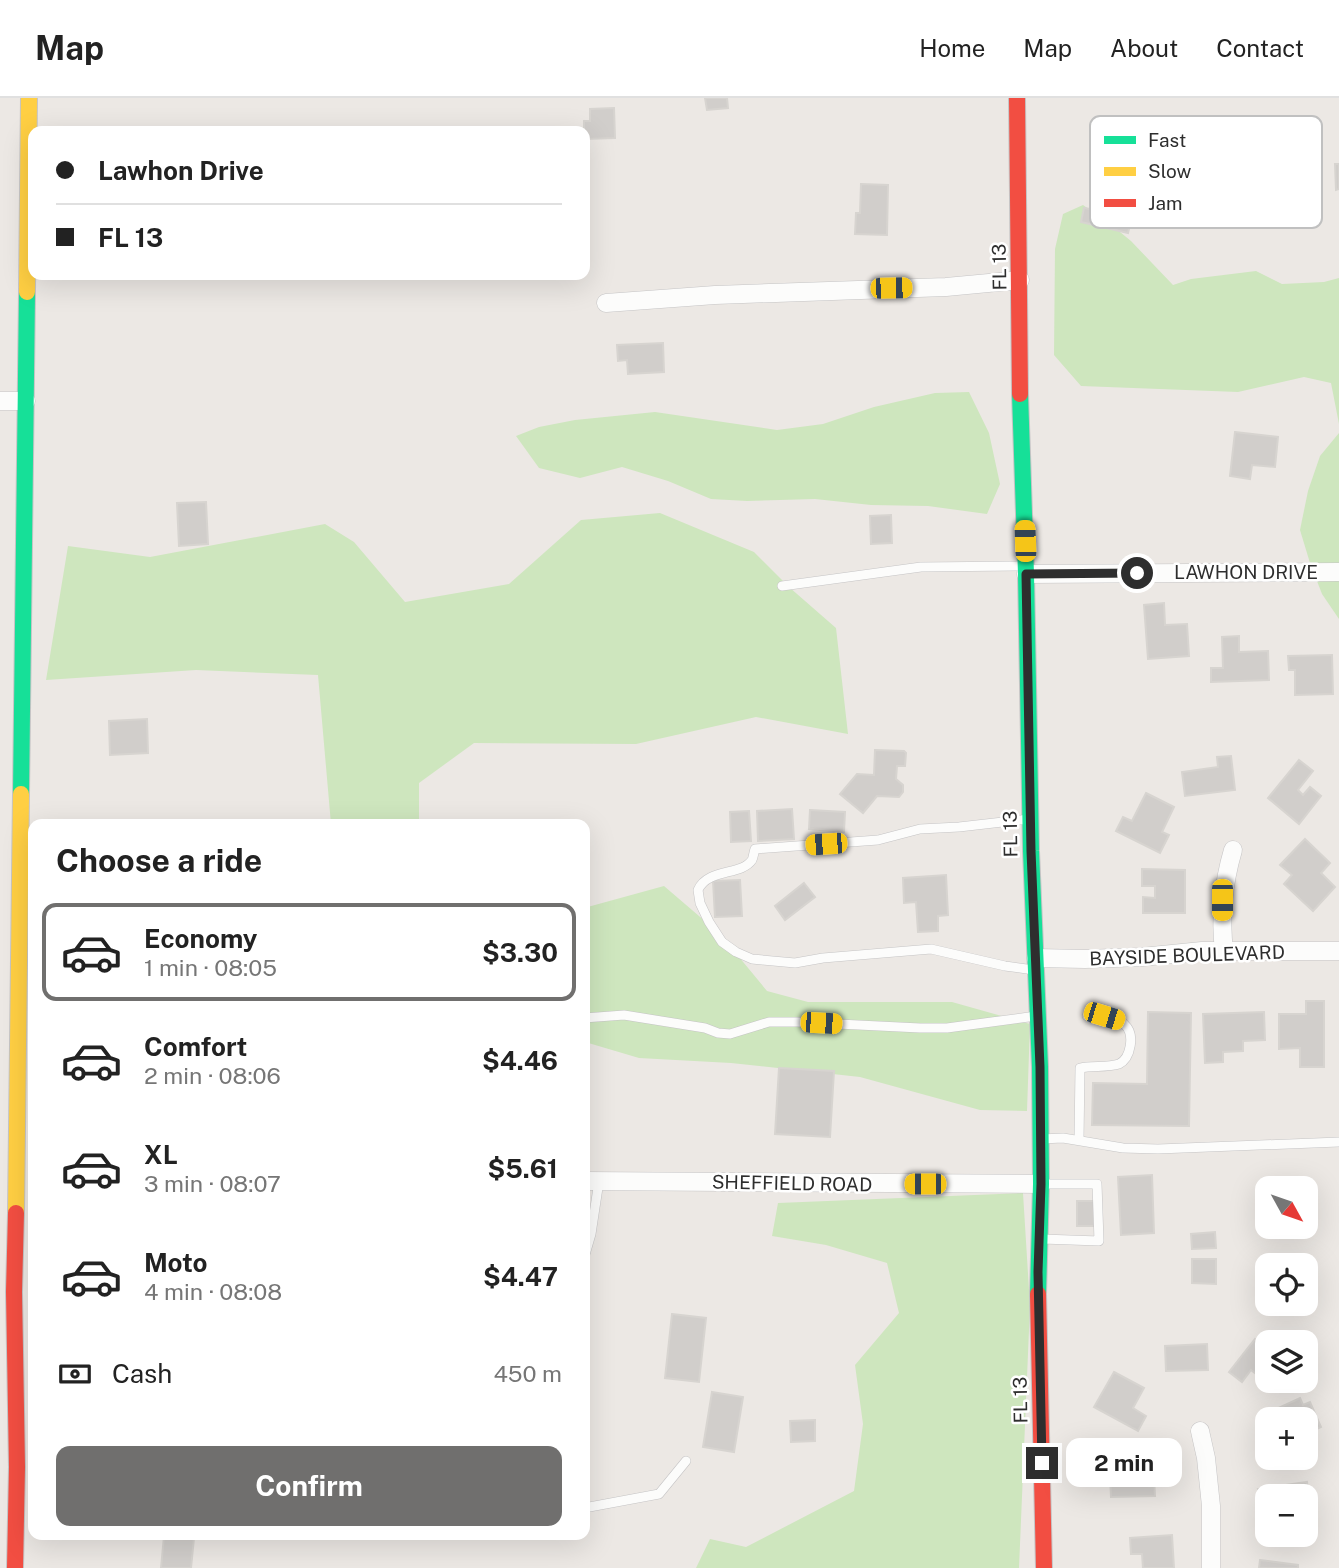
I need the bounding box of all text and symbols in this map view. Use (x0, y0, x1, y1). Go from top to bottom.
text: Map (35, 29, 104, 67)
text: Home (919, 34, 985, 62)
text: Map (1023, 34, 1072, 62)
text: About (1110, 34, 1178, 62)
text: Contact (1216, 34, 1304, 62)
legend (1090, 116, 1322, 228)
text: Fast (1148, 129, 1186, 151)
text: Lawhon Drive (98, 155, 264, 186)
text: Slow (1148, 160, 1192, 182)
text: Jam (1148, 192, 1182, 214)
text: FL 13 (98, 222, 163, 253)
street label: FL 13 (988, 243, 1010, 290)
car (870, 277, 913, 299)
car (1014, 520, 1037, 562)
route start (1121, 557, 1153, 589)
street label: LAWHON DRIVE (1174, 561, 1318, 583)
street label: FL 13 (999, 810, 1021, 857)
car (805, 832, 848, 856)
text: Choose a ride (56, 842, 262, 879)
car (1212, 879, 1233, 921)
icon: car (60, 921, 123, 984)
text: Economy (144, 923, 257, 954)
text: $3.30 (482, 937, 558, 968)
street label: BAYSIDE BOULEVARD (1089, 941, 1285, 969)
text: 1 min · 08:05 (144, 954, 277, 981)
car (1081, 1000, 1128, 1032)
car (800, 1011, 843, 1035)
icon: car (60, 1029, 123, 1092)
text: Comfort (144, 1031, 247, 1062)
text: $4.46 (482, 1045, 558, 1076)
text: 2 min · 08:06 (144, 1062, 281, 1089)
icon: car (60, 1137, 123, 1200)
text: XL (144, 1139, 178, 1170)
text: $5.61 (487, 1153, 558, 1184)
text: 3 min · 08:07 (144, 1170, 281, 1197)
street label: SHEFFIELD ROAD (712, 1171, 872, 1195)
car (905, 1174, 947, 1195)
north arrow (1255, 1176, 1318, 1239)
map controls (1255, 1176, 1318, 1547)
icon: car (60, 1245, 123, 1308)
text: Moto (144, 1247, 207, 1278)
button: locate (1255, 1253, 1318, 1316)
text: $4.47 (483, 1261, 558, 1292)
text: 4 min · 08:08 (144, 1278, 282, 1305)
button: layers (1255, 1330, 1318, 1393)
icon: cash (56, 1355, 94, 1393)
text: Cash (112, 1358, 172, 1389)
text: 450 m (493, 1360, 562, 1387)
street label: FL 13 (1009, 1376, 1031, 1423)
button: + (1255, 1407, 1318, 1470)
callout: 2 min (1066, 1438, 1182, 1488)
button: Confirm (56, 1446, 562, 1526)
route end (1026, 1447, 1058, 1479)
text: 2 min (1094, 1449, 1154, 1476)
button: − (1255, 1484, 1318, 1547)

